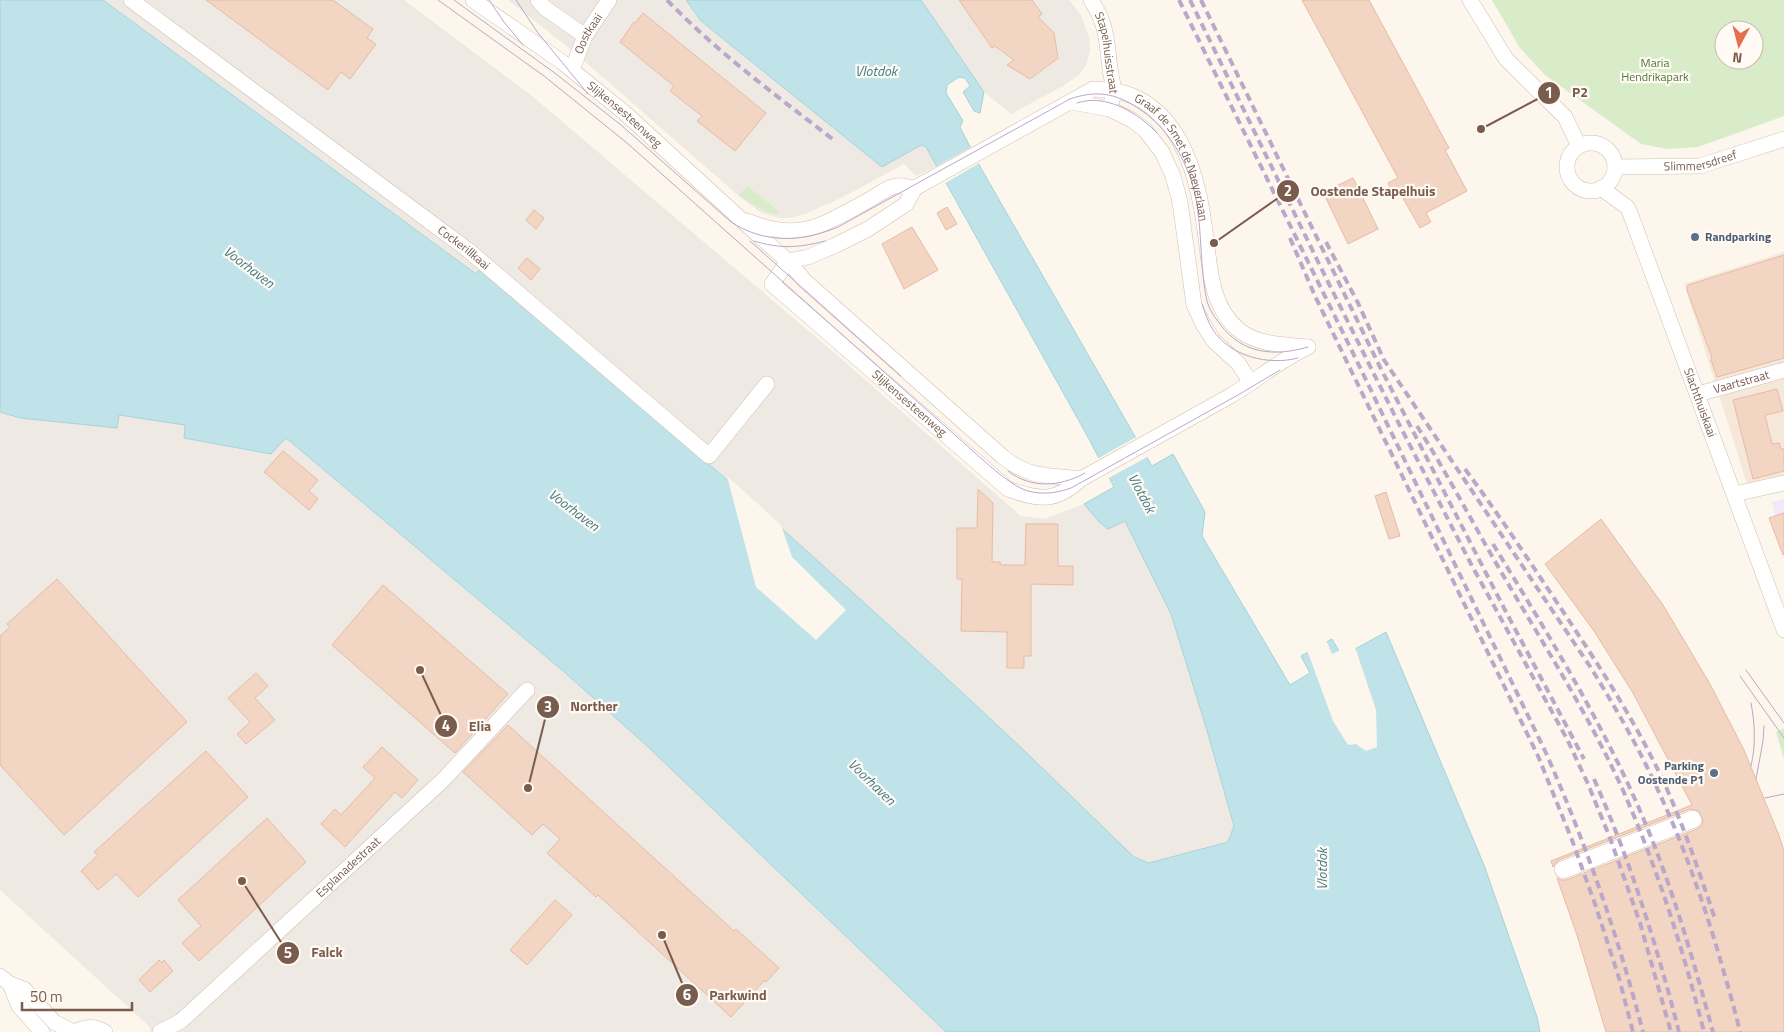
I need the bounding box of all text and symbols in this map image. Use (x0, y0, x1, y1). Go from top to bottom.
street label: Oostkaai (569, 9, 607, 57)
street label: Stapelhuisstraat (1090, 9, 1124, 95)
north arrow (1714, 20, 1764, 70)
text: N (1731, 47, 1743, 69)
park label: Maria Hendrikapark (1621, 53, 1689, 86)
water label: Vlotdok (855, 60, 899, 81)
street label: Slijkensesteenweg (583, 76, 667, 152)
callout: P2 (1537, 78, 1598, 107)
text: 1 (1545, 81, 1553, 104)
text: P2 (1572, 81, 1588, 102)
street label: Graaf de Smet de Naeyerlaan (1131, 88, 1213, 222)
street label: Slimmersdreef (1664, 145, 1739, 175)
callout: Oostende Stapelhuis (1275, 176, 1445, 205)
text: 2 (1284, 179, 1292, 202)
text: Oostende Stapelhuis (1310, 180, 1436, 201)
street label: Cockerillkaai (434, 221, 495, 274)
place label: Randparking (1705, 227, 1772, 246)
marker: Randparking (1689, 231, 1701, 243)
water label: Voorhaven (219, 240, 280, 293)
street label: Vaartstraat (1711, 364, 1772, 398)
street label: Slijkensesteenweg (868, 365, 951, 441)
street label: Slachthuiskaai (1679, 365, 1722, 440)
water label: Vlotdok (1123, 469, 1162, 518)
water label: Voorhaven (544, 483, 605, 536)
callout: Norther (535, 692, 628, 721)
text: 3 (544, 695, 552, 718)
text: Norther (570, 695, 618, 716)
callout: Elia (434, 711, 501, 740)
text: 4 (442, 714, 450, 737)
text: Elia (469, 715, 491, 736)
water label: Voorhaven (844, 754, 902, 810)
place label: Parking Oostende P1 (1638, 756, 1705, 789)
marker: Parking Oostende P1 (1708, 767, 1720, 779)
street label: Esplanadestraat (311, 831, 385, 902)
water label: Vlotdok (1311, 846, 1332, 890)
callout: Falck (276, 938, 352, 967)
text: 5 (284, 941, 292, 964)
text: Falck (311, 941, 344, 962)
scale bar (22, 980, 132, 1012)
callout: Parkwind (674, 981, 777, 1010)
text: 6 (683, 983, 691, 1006)
text: Parkwind (709, 984, 767, 1005)
text: 50 m (30, 985, 63, 1008)

